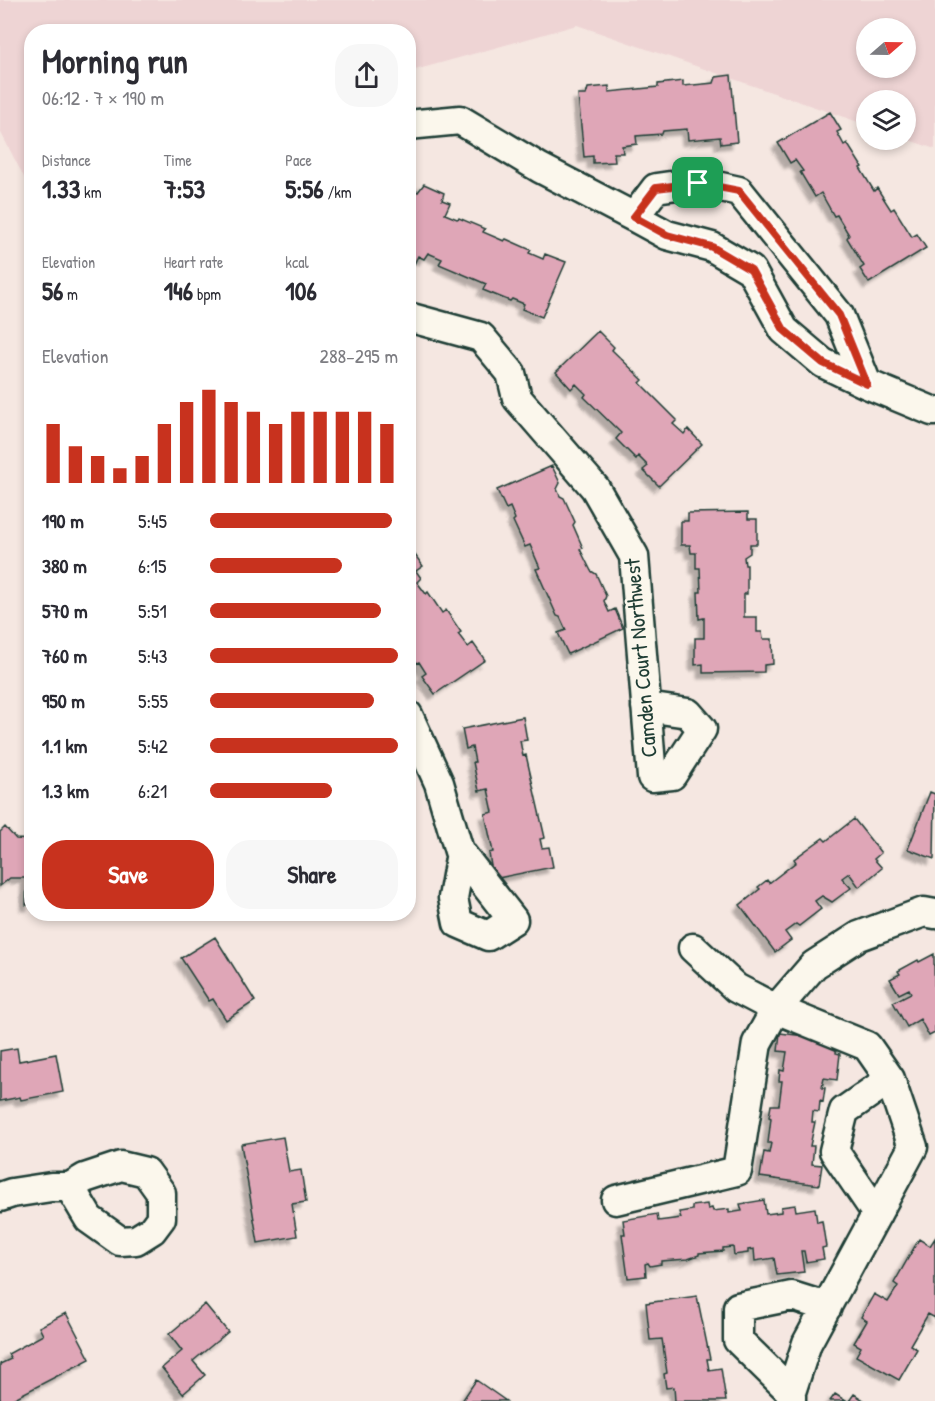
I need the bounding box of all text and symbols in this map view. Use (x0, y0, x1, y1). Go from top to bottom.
north arrow (856, 18, 916, 78)
map controls (856, 18, 916, 150)
text: Morning run (42, 39, 188, 83)
button: share (335, 44, 398, 107)
text: 06:12 · 7 × 190 m (42, 84, 164, 111)
button: layers (856, 90, 916, 150)
text: Distance (42, 149, 91, 171)
text: Time (164, 149, 192, 171)
text: Pace (285, 149, 312, 171)
pin (672, 157, 723, 208)
icon: arrive (681, 166, 714, 199)
text: 1.33 (42, 171, 80, 206)
text: 7:53 (164, 171, 205, 206)
text: 5:56 (285, 171, 324, 206)
text: km (80, 181, 102, 203)
text: /km (324, 181, 352, 203)
text: Elevation (42, 251, 95, 273)
text: Heart rate (164, 251, 223, 273)
text: kcal (285, 251, 309, 273)
text: 56 (42, 273, 63, 308)
text: 146 (164, 273, 193, 308)
text: 106 (285, 273, 317, 308)
text: m (63, 283, 78, 305)
text: bpm (193, 283, 221, 305)
text: Elevation (42, 342, 108, 369)
text: 288–295 m (320, 342, 398, 369)
text: 190 m (42, 507, 84, 534)
text: 5:45 (138, 507, 167, 534)
text: 380 m (42, 552, 87, 579)
text: 6:15 (138, 552, 166, 579)
street label: Camden Court Northwest (616, 557, 664, 759)
text: 570 m (42, 597, 88, 624)
text: 5:51 (138, 597, 167, 624)
text: 760 m (42, 642, 87, 669)
text: 5:43 (138, 642, 168, 669)
text: 950 m (42, 687, 85, 714)
text: 5:55 (138, 687, 168, 714)
text: 1.1 km (42, 732, 87, 759)
text: 5:42 (138, 732, 168, 759)
text: 1.3 km (42, 777, 89, 804)
text: 6:21 (138, 777, 167, 804)
button: Save (42, 840, 214, 909)
button: Share (226, 840, 398, 909)

